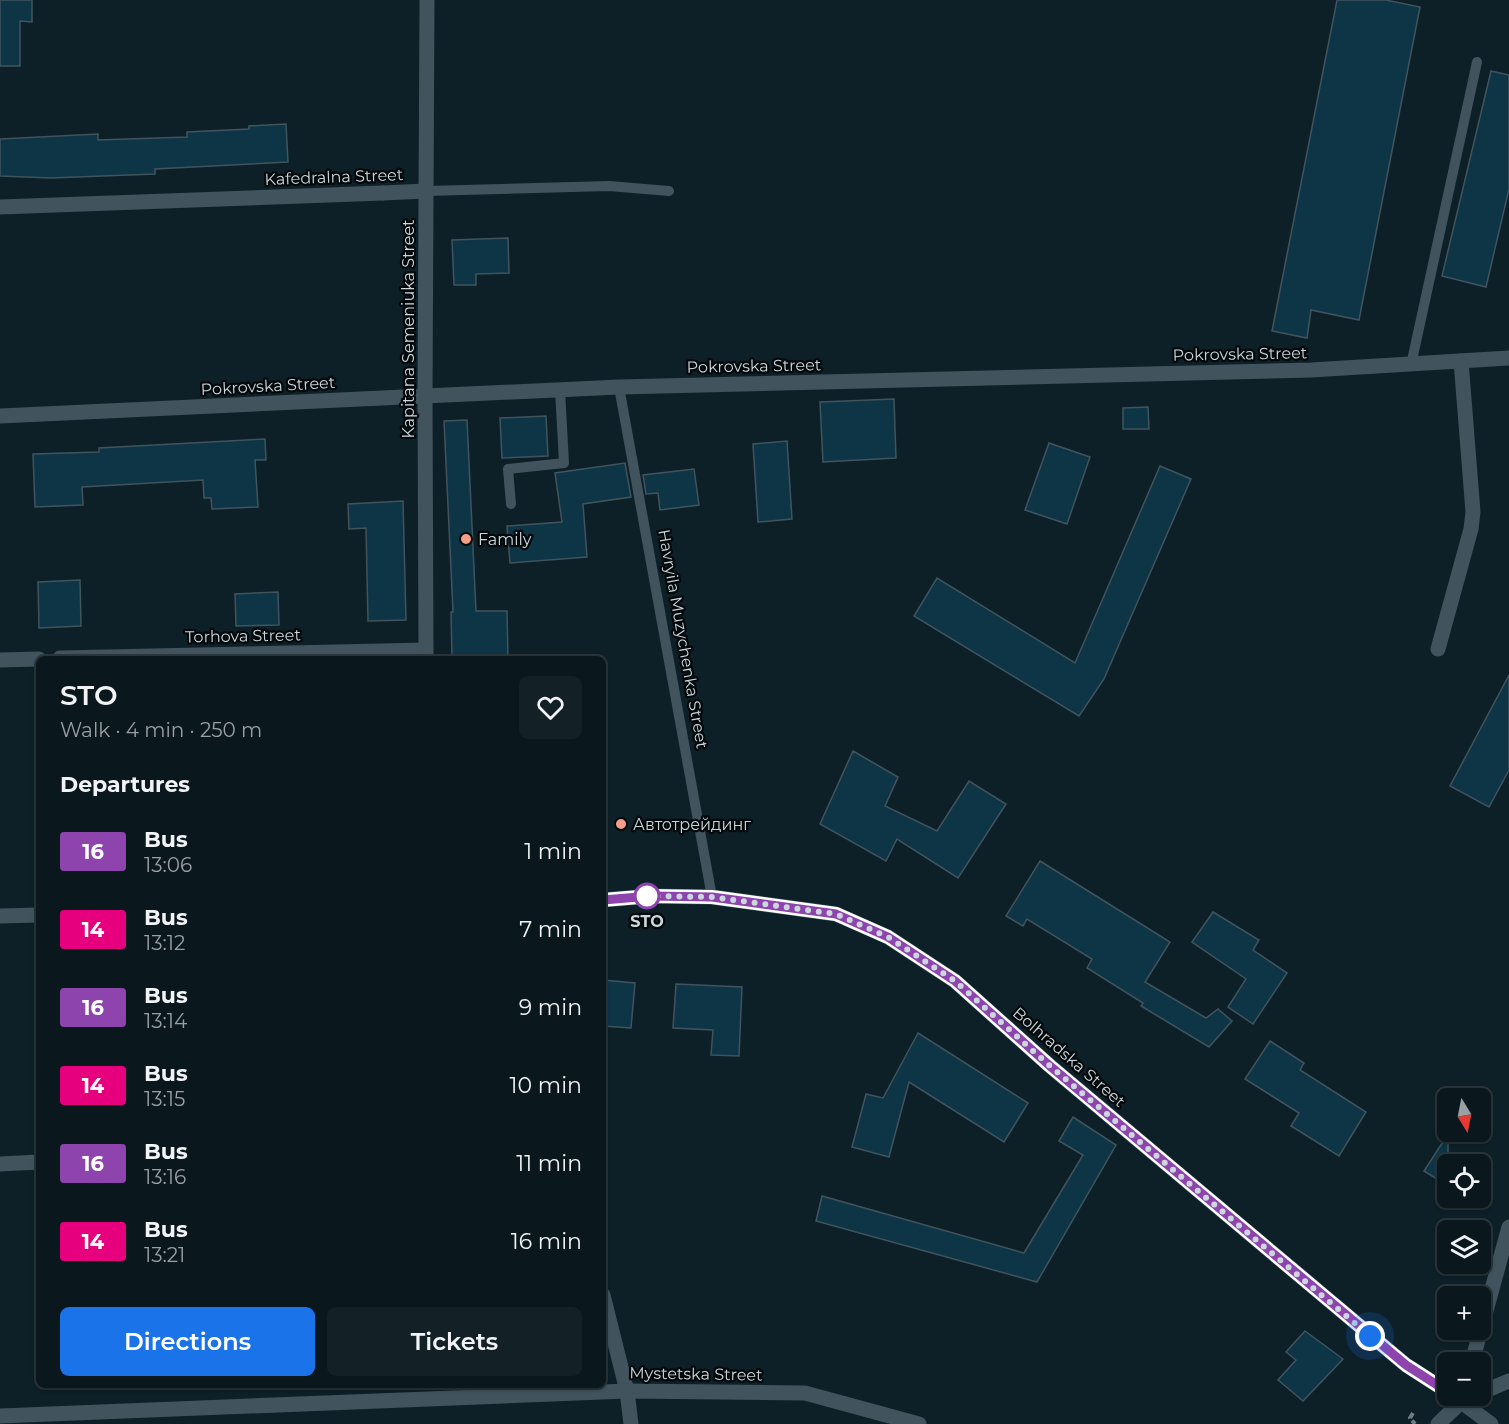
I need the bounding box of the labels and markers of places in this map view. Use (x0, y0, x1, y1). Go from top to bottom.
place label: Family (478, 530, 532, 549)
marker: Family (459, 532, 473, 546)
place label: Автотрейдинг (633, 815, 751, 834)
marker: Автотрейдинг (614, 817, 628, 831)
marker: STO (634, 883, 660, 909)
place label: STO (630, 912, 664, 931)

